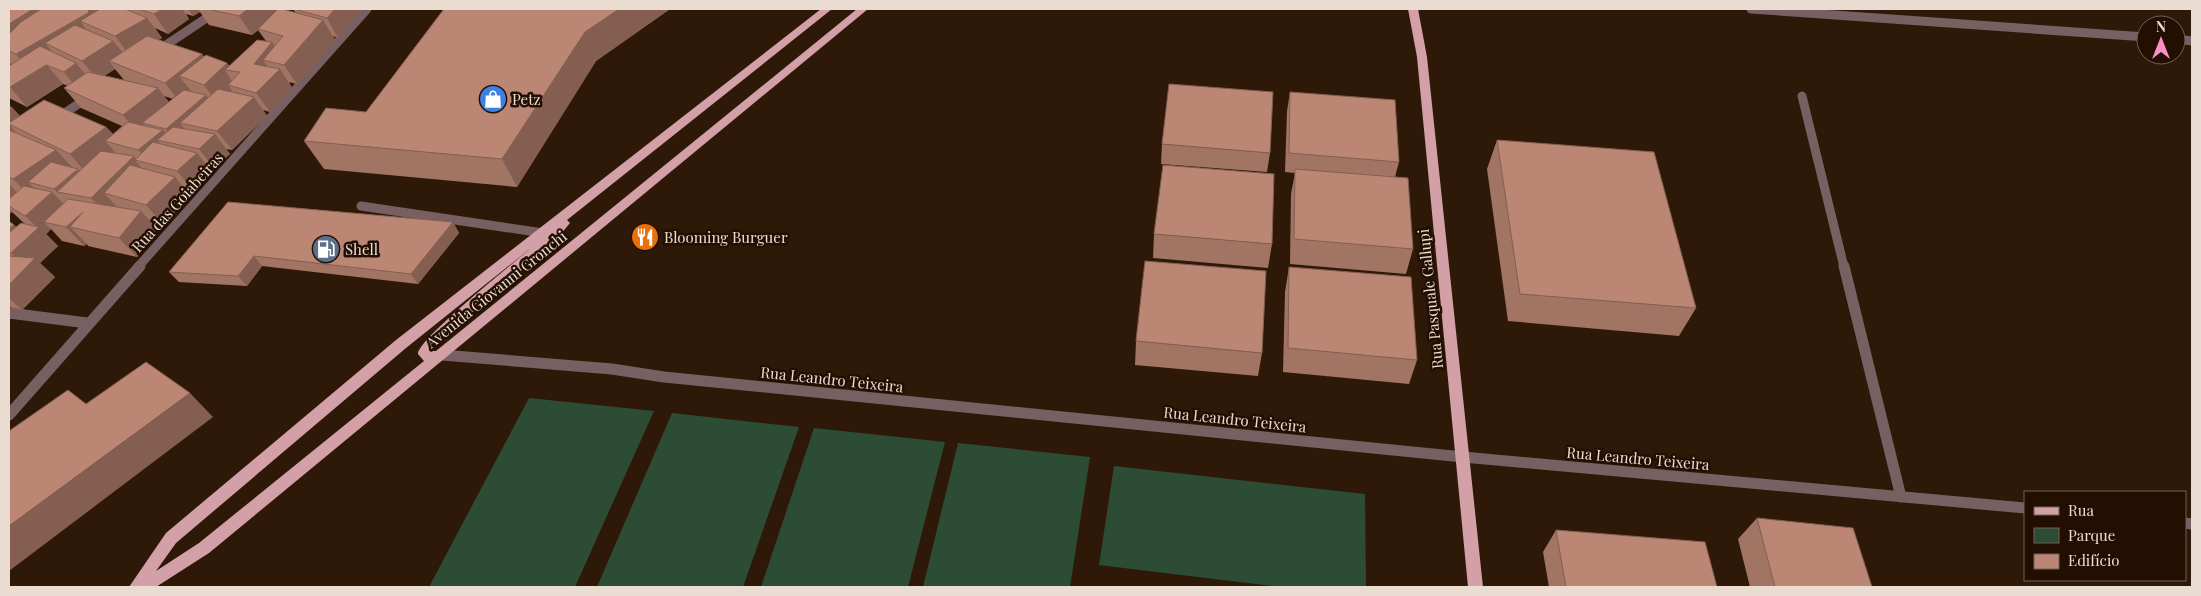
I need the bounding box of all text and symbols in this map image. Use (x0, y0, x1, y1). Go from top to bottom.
north arrow (2136, 15, 2186, 65)
text: N (2156, 17, 2166, 36)
shop icon: Petz (478, 84, 508, 114)
place label: Petz (512, 89, 541, 109)
street label: Rua das Goiabeiras (127, 148, 227, 256)
restaurant icon: Blooming Burguer (630, 222, 660, 252)
street label: Avenida Giovanni Gronchi (421, 226, 571, 353)
place label: Blooming Burguer (664, 227, 788, 247)
street label: Rua Pasquale Gallupi (1413, 227, 1447, 370)
fuel station icon: Shell (311, 234, 341, 264)
place label: Shell (345, 239, 378, 259)
street label: Rua Leandro Teixeira (760, 362, 905, 396)
street label: Rua Leandro Teixeira (1163, 402, 1308, 436)
street label: Rua Leandro Teixeira (1566, 442, 1711, 474)
legend (2024, 491, 2186, 581)
text: Rua (2068, 500, 2094, 520)
text: Parque (2068, 525, 2115, 545)
text: Edifício (2068, 550, 2120, 570)

